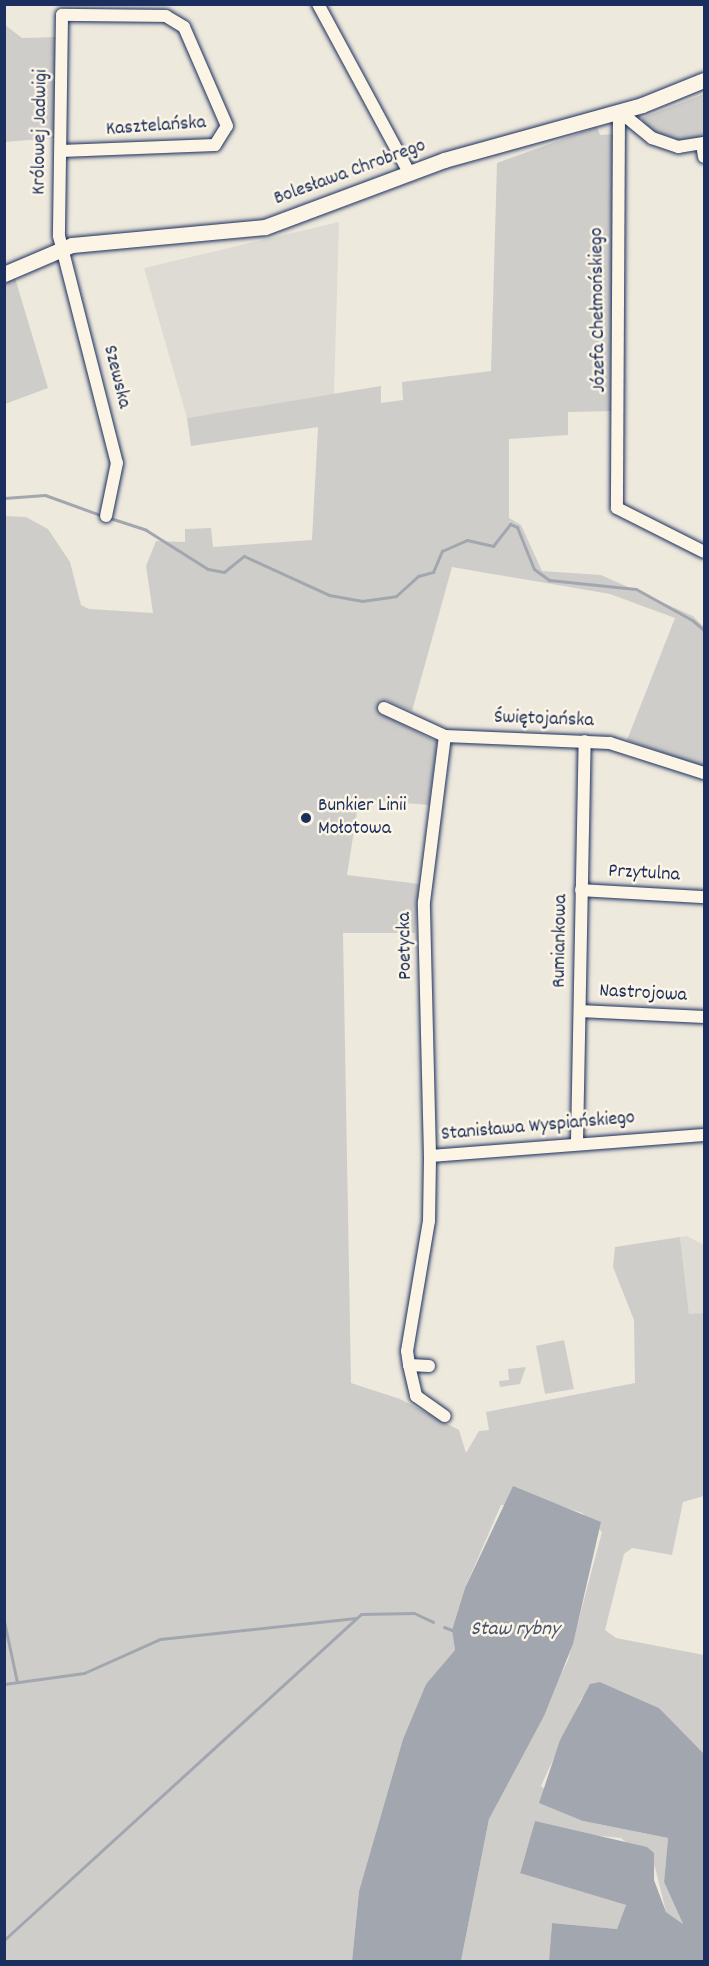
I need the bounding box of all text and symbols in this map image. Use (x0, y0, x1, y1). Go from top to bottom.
street label: Królowej Jadwigi (28, 69, 54, 195)
street label: Kasztelańska (105, 112, 207, 142)
street label: Bolesława Chrobrego (271, 134, 429, 212)
street label: Józefa Chełmońskiego (586, 227, 612, 393)
street label: Szewska (97, 343, 135, 411)
street label: Świętojańska (494, 706, 594, 734)
place label: Bunkier Linii Mołotowa (318, 795, 406, 842)
marker: Bunkier Linii Mołotowa (299, 811, 313, 825)
street label: Przytulna (608, 860, 680, 888)
street label: Rumiankowa (548, 894, 574, 988)
street label: Poetycka (393, 912, 419, 980)
street label: Nastrojowa (599, 980, 687, 1008)
street label: Stanisława Wyspiańskiego (440, 1107, 636, 1147)
water label: Staw rybny (471, 1617, 559, 1643)

